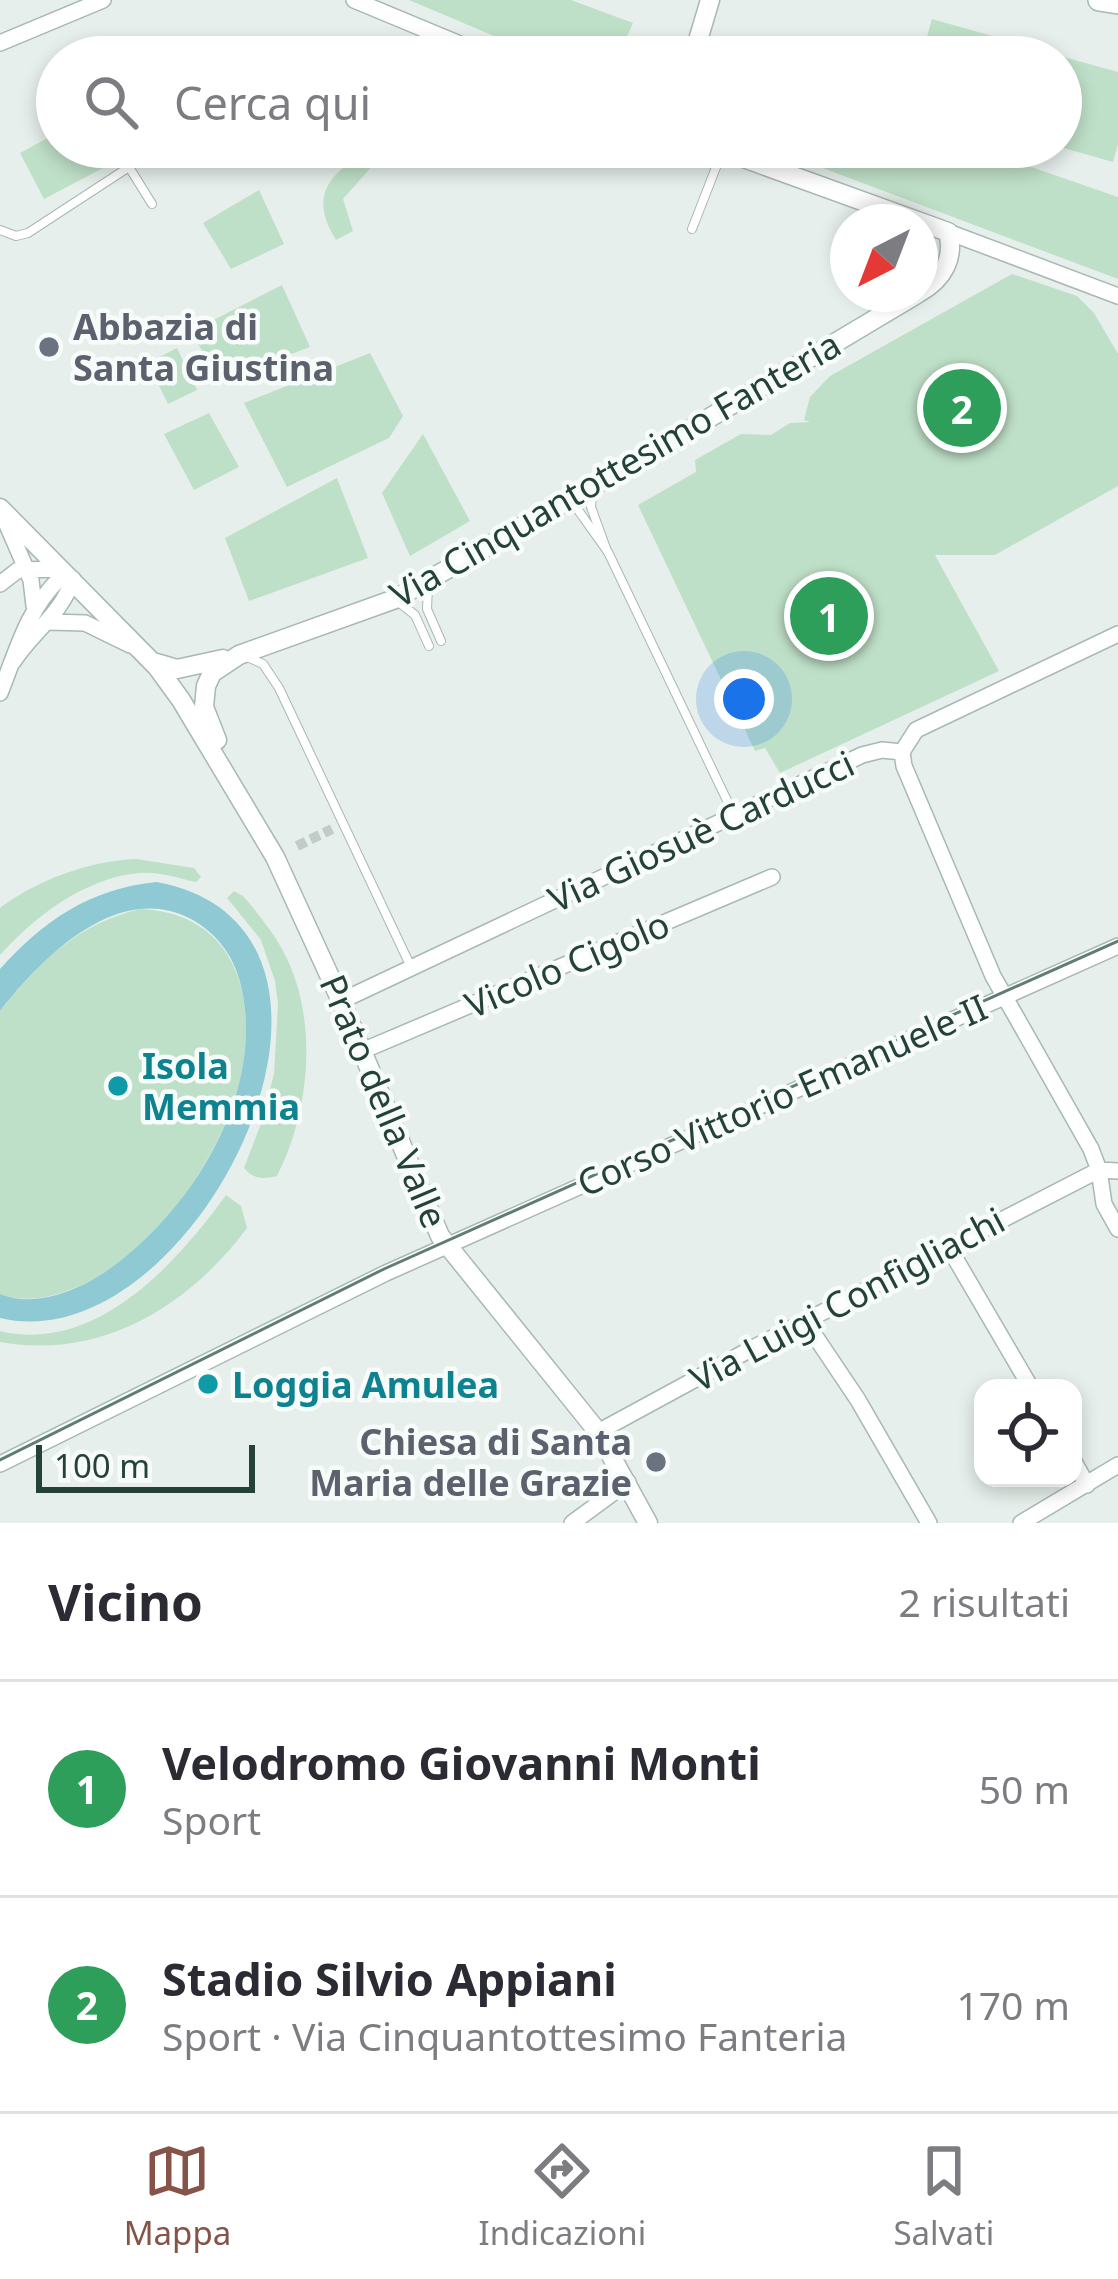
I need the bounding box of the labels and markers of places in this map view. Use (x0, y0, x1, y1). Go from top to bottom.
place label: Abbazia di Santa Giustina (73, 302, 334, 392)
marker: Abbazia di Santa Giustina (36, 334, 62, 360)
pin: 2 (923, 363, 1001, 453)
pin: 1 (790, 571, 868, 661)
place label: Isola Memmia (142, 1041, 300, 1131)
marker: Isola Memmia (105, 1073, 131, 1099)
place label: Loggia Amulea (232, 1360, 499, 1409)
marker: Loggia Amulea (195, 1371, 221, 1397)
place label: Chiesa di Santa Maria delle Grazie (309, 1417, 632, 1507)
marker: Chiesa di Santa Maria delle Grazie (643, 1449, 669, 1475)

